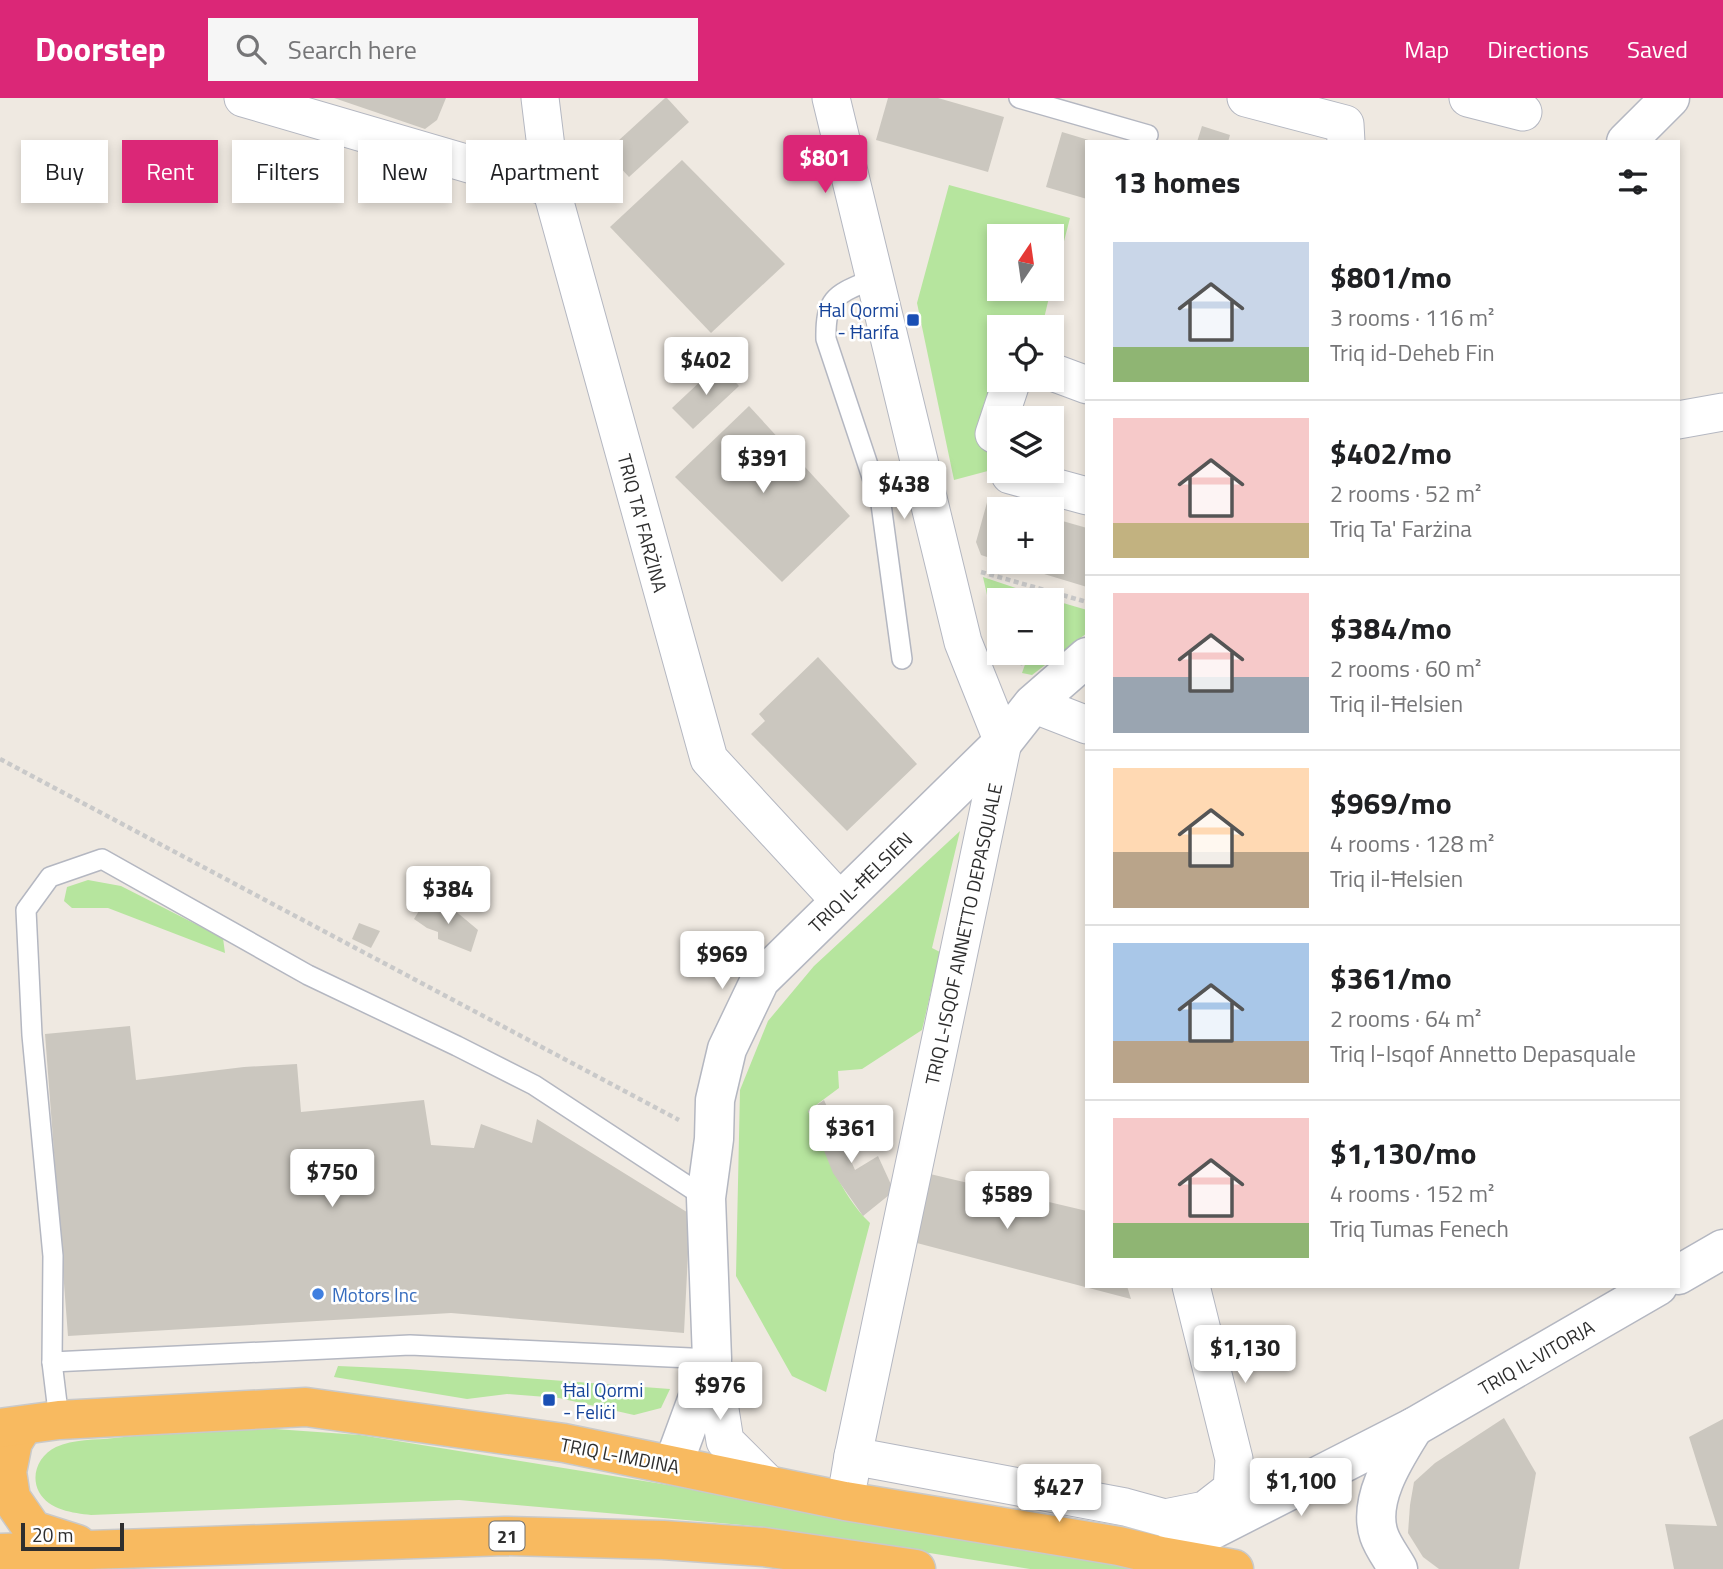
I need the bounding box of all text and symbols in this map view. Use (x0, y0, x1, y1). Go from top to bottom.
search box (208, 18, 698, 81)
text: Doorstep (35, 24, 166, 74)
icon: search (232, 30, 270, 68)
text: Search here (288, 30, 417, 69)
text: Map (1404, 31, 1449, 67)
text: Directions (1487, 31, 1589, 67)
text: Saved (1627, 31, 1688, 67)
pin: $801 (784, 136, 866, 195)
chip: Buy (21, 140, 108, 203)
chip: Rent (122, 140, 218, 203)
chip: Filters (232, 140, 344, 203)
chip: New (358, 140, 452, 203)
chip: Apartment (466, 140, 623, 203)
text: $801 (799, 140, 851, 175)
text: 13 homes (1113, 159, 1240, 205)
icon: filters (1614, 163, 1652, 201)
north arrow (987, 224, 1064, 301)
map controls (987, 224, 1064, 665)
text: $801/mo (1330, 254, 1452, 300)
icon: home (1169, 270, 1253, 354)
place label: Ħal Qormi - Ħarifa (819, 295, 899, 346)
text: 3 rooms · 116 m² (1330, 300, 1494, 335)
marker: Ħal Qormi - Ħarifa (905, 312, 921, 328)
button: locate (987, 315, 1064, 392)
text: Triq id-Deheb Fin (1330, 335, 1495, 370)
pin: $402 (665, 338, 747, 397)
text: $402 (680, 342, 732, 377)
button: layers (987, 406, 1064, 483)
text: $402/mo (1330, 430, 1452, 476)
pin: $391 (722, 436, 804, 495)
text: $391 (737, 440, 789, 475)
icon: home (1169, 446, 1253, 530)
street label: TRIQ TA' FARŻINA (611, 451, 675, 595)
pin: $438 (863, 462, 945, 521)
text: $438 (878, 466, 930, 501)
text: 2 rooms · 52 m² (1330, 476, 1481, 511)
button: + (987, 497, 1064, 574)
text: Triq Ta' Farżina (1330, 511, 1472, 546)
button: − (987, 588, 1064, 665)
text: $384/mo (1330, 605, 1452, 651)
icon: home (1169, 621, 1253, 705)
text: 2 rooms · 60 m² (1330, 651, 1481, 686)
text: Triq il-Ħelsien (1330, 686, 1463, 721)
street label: TRIQ L-ISQOF ANNETTO DEPASQUALE (917, 780, 1009, 1088)
text: $969/mo (1330, 780, 1452, 826)
icon: home (1169, 796, 1253, 880)
street label: TRIQ IL-ĦELSIEN (801, 825, 919, 939)
text: 4 rooms · 128 m² (1330, 826, 1494, 861)
text: Triq il-Ħelsien (1330, 861, 1463, 896)
pin: $384 (407, 866, 489, 926)
text: $384 (422, 871, 474, 906)
pin: $969 (681, 932, 763, 991)
text: $969 (696, 936, 748, 971)
text: $361/mo (1330, 955, 1452, 1001)
icon: home (1169, 971, 1253, 1055)
text: 2 rooms · 64 m² (1330, 1001, 1481, 1036)
text: Triq l-Isqof Annetto Depasquale (1330, 1036, 1636, 1071)
pin: $361 (810, 1105, 892, 1165)
text: $361 (825, 1110, 877, 1145)
text: $1,130/mo (1330, 1130, 1476, 1176)
icon: home (1169, 1146, 1253, 1230)
pin: $750 (291, 1150, 373, 1209)
text: $750 (306, 1154, 358, 1189)
pin: $589 (966, 1172, 1048, 1231)
text: $589 (981, 1176, 1033, 1211)
text: 4 rooms · 152 m² (1330, 1176, 1494, 1211)
text: Triq Tumas Fenech (1330, 1211, 1509, 1246)
place label: Motors Inc (332, 1280, 417, 1309)
marker: Motors Inc (310, 1286, 326, 1302)
street label: TRIQ IL-VITORJA (1473, 1312, 1599, 1402)
pin: $1,130 (1188, 1326, 1302, 1385)
text: $1,130 (1210, 1330, 1280, 1365)
pin: $976 (679, 1362, 761, 1422)
text: $976 (694, 1367, 746, 1402)
place label: Ħal Qormi - Feliċi (563, 1375, 643, 1426)
marker: Ħal Qormi - Feliċi (541, 1392, 557, 1408)
street label: TRIQ L-IMDINA (558, 1429, 682, 1481)
pin: $1,100 (1244, 1458, 1358, 1518)
text: $1,100 (1266, 1463, 1336, 1498)
pin: $427 (1018, 1464, 1100, 1524)
text: $427 (1033, 1469, 1085, 1504)
scale bar (21, 1520, 124, 1552)
text: 20 m (32, 1520, 73, 1549)
road number: 21 (490, 1521, 524, 1550)

